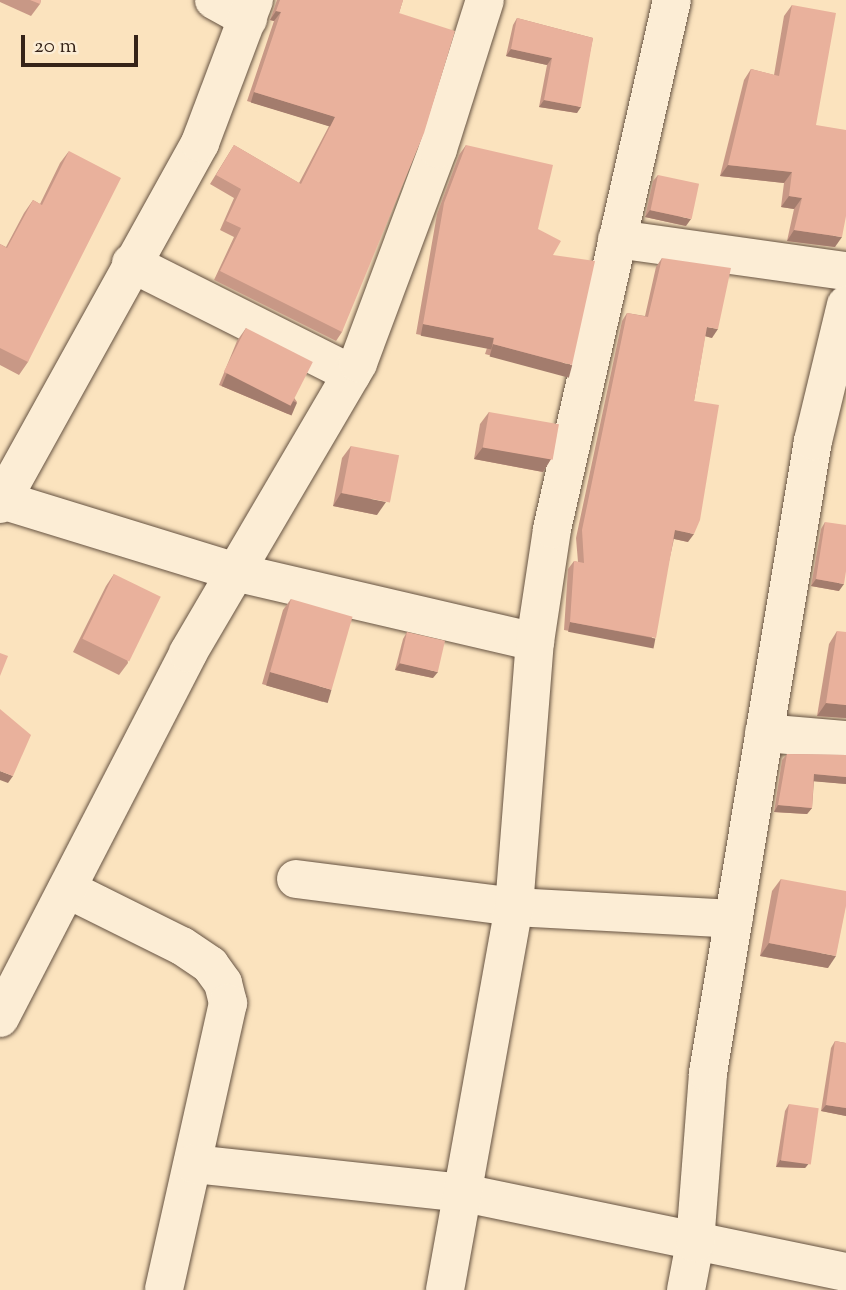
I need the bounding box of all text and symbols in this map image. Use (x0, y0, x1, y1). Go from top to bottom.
scale bar (24, 21, 142, 65)
text: 20 m (34, 32, 77, 62)

